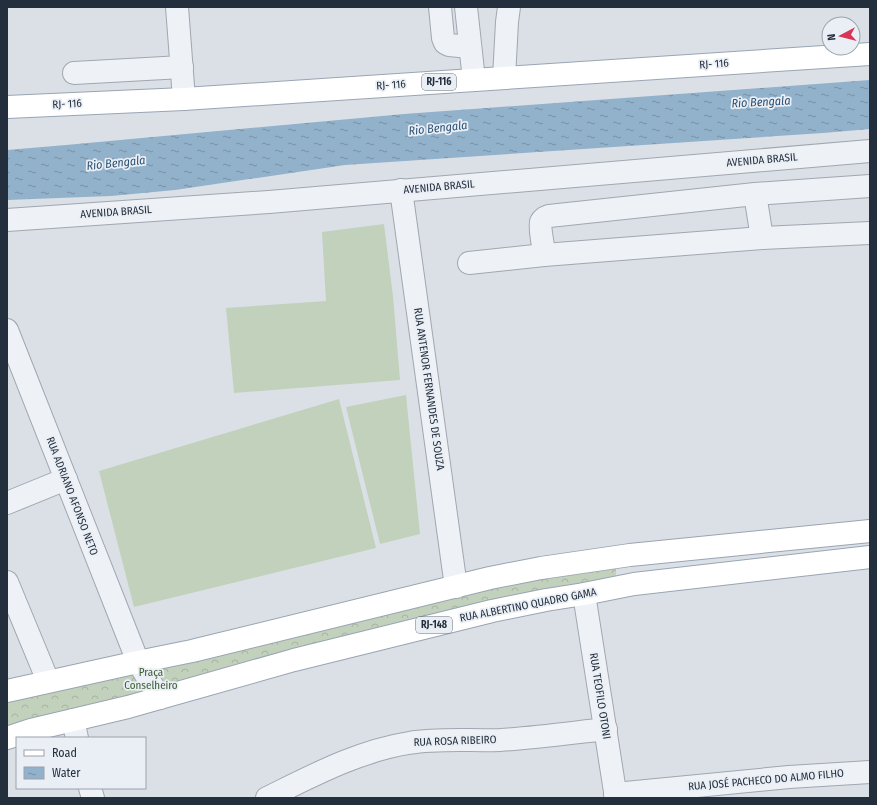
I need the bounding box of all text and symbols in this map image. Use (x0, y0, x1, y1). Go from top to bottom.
north arrow (821, 16, 861, 56)
text: N (825, 33, 838, 41)
street label: RJ- 116 (699, 56, 730, 72)
road number: RJ-116 (422, 74, 456, 90)
street label: RJ- 116 (376, 77, 407, 93)
water label: Rio Bengala (731, 93, 791, 111)
street label: RJ- 116 (52, 97, 83, 111)
water label: Rio Bengala (408, 118, 468, 138)
street label: AVENIDA BRASIL (726, 150, 798, 170)
water label: Rio Bengala (86, 153, 146, 173)
street label: AVENIDA BRASIL (403, 177, 475, 197)
street label: AVENIDA BRASIL (80, 203, 152, 221)
street label: RUA ANTENOR FERNANDES DE SOUZA (411, 307, 447, 471)
street label: RUA ADRIANO AFONSO NETO (43, 435, 101, 557)
street label: RUA ALBERTINO QUADRO GAMA (459, 585, 598, 625)
road number: RJ-148 (416, 617, 452, 633)
street label: RUA TEOFILO OTONI (587, 652, 613, 740)
park label: Praça Conselheiro (124, 666, 178, 692)
street label: RUA ROSA RIBEIRO (413, 733, 497, 749)
legend (16, 737, 146, 789)
text: Road (52, 746, 77, 760)
text: Water (52, 766, 81, 780)
street label: RUA JOSÉ PACHECO DO ALMO FILHO (687, 766, 845, 793)

